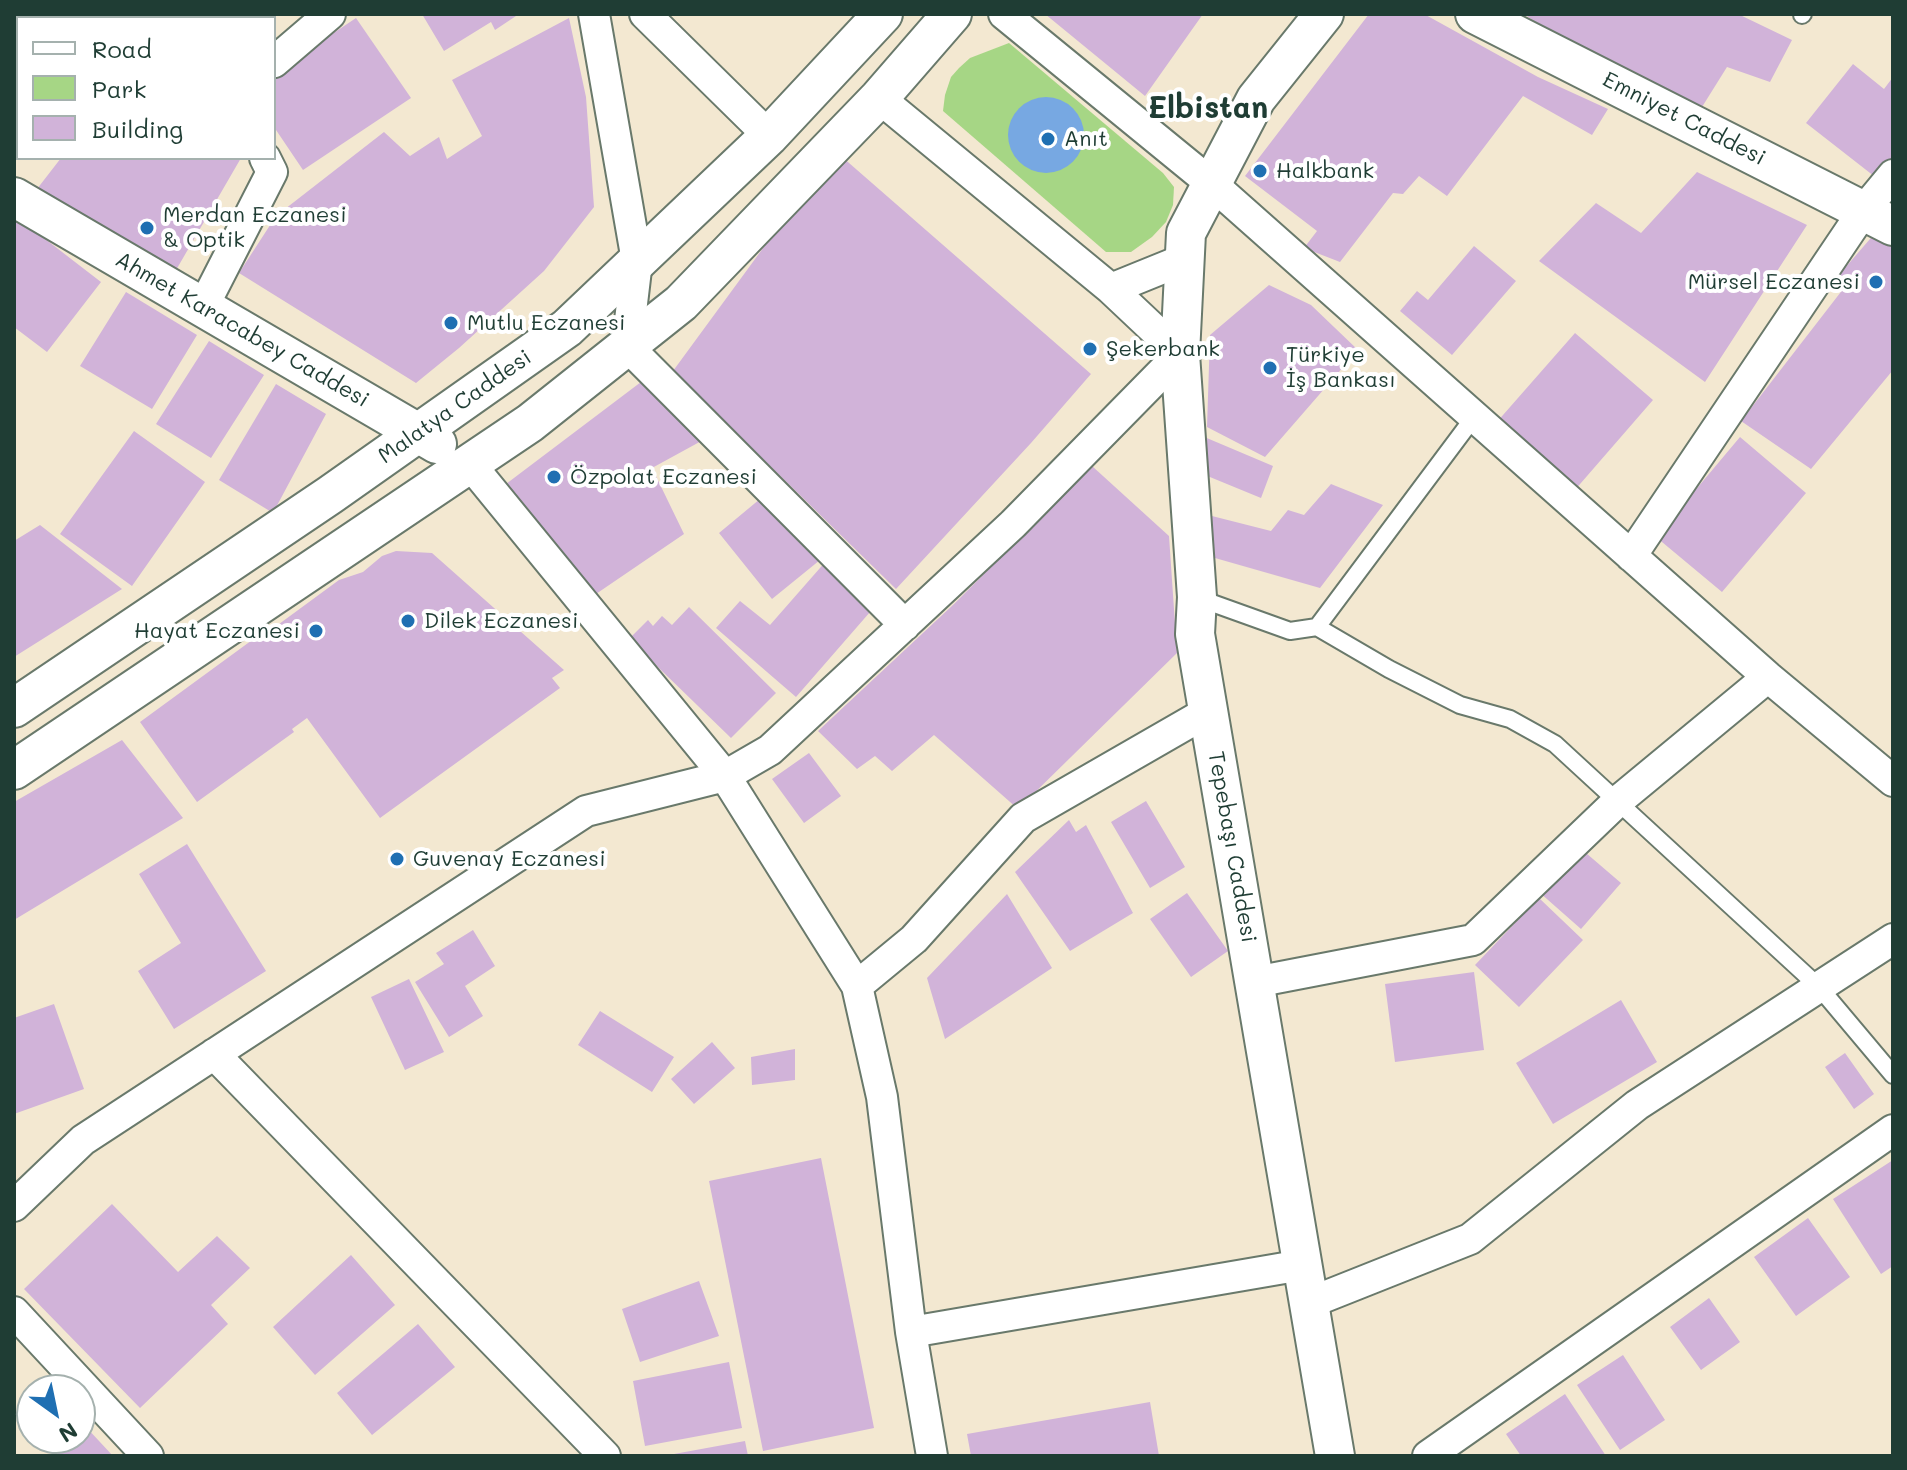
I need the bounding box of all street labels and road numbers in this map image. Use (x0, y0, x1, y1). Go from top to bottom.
street label: Emniyet Caddesi (1598, 67, 1770, 171)
street label: Ahmet Karacabey Caddesi (110, 246, 374, 414)
street label: Malatya Caddesi (373, 344, 537, 470)
street label: Tepebaşı Caddesi (1202, 749, 1262, 945)

